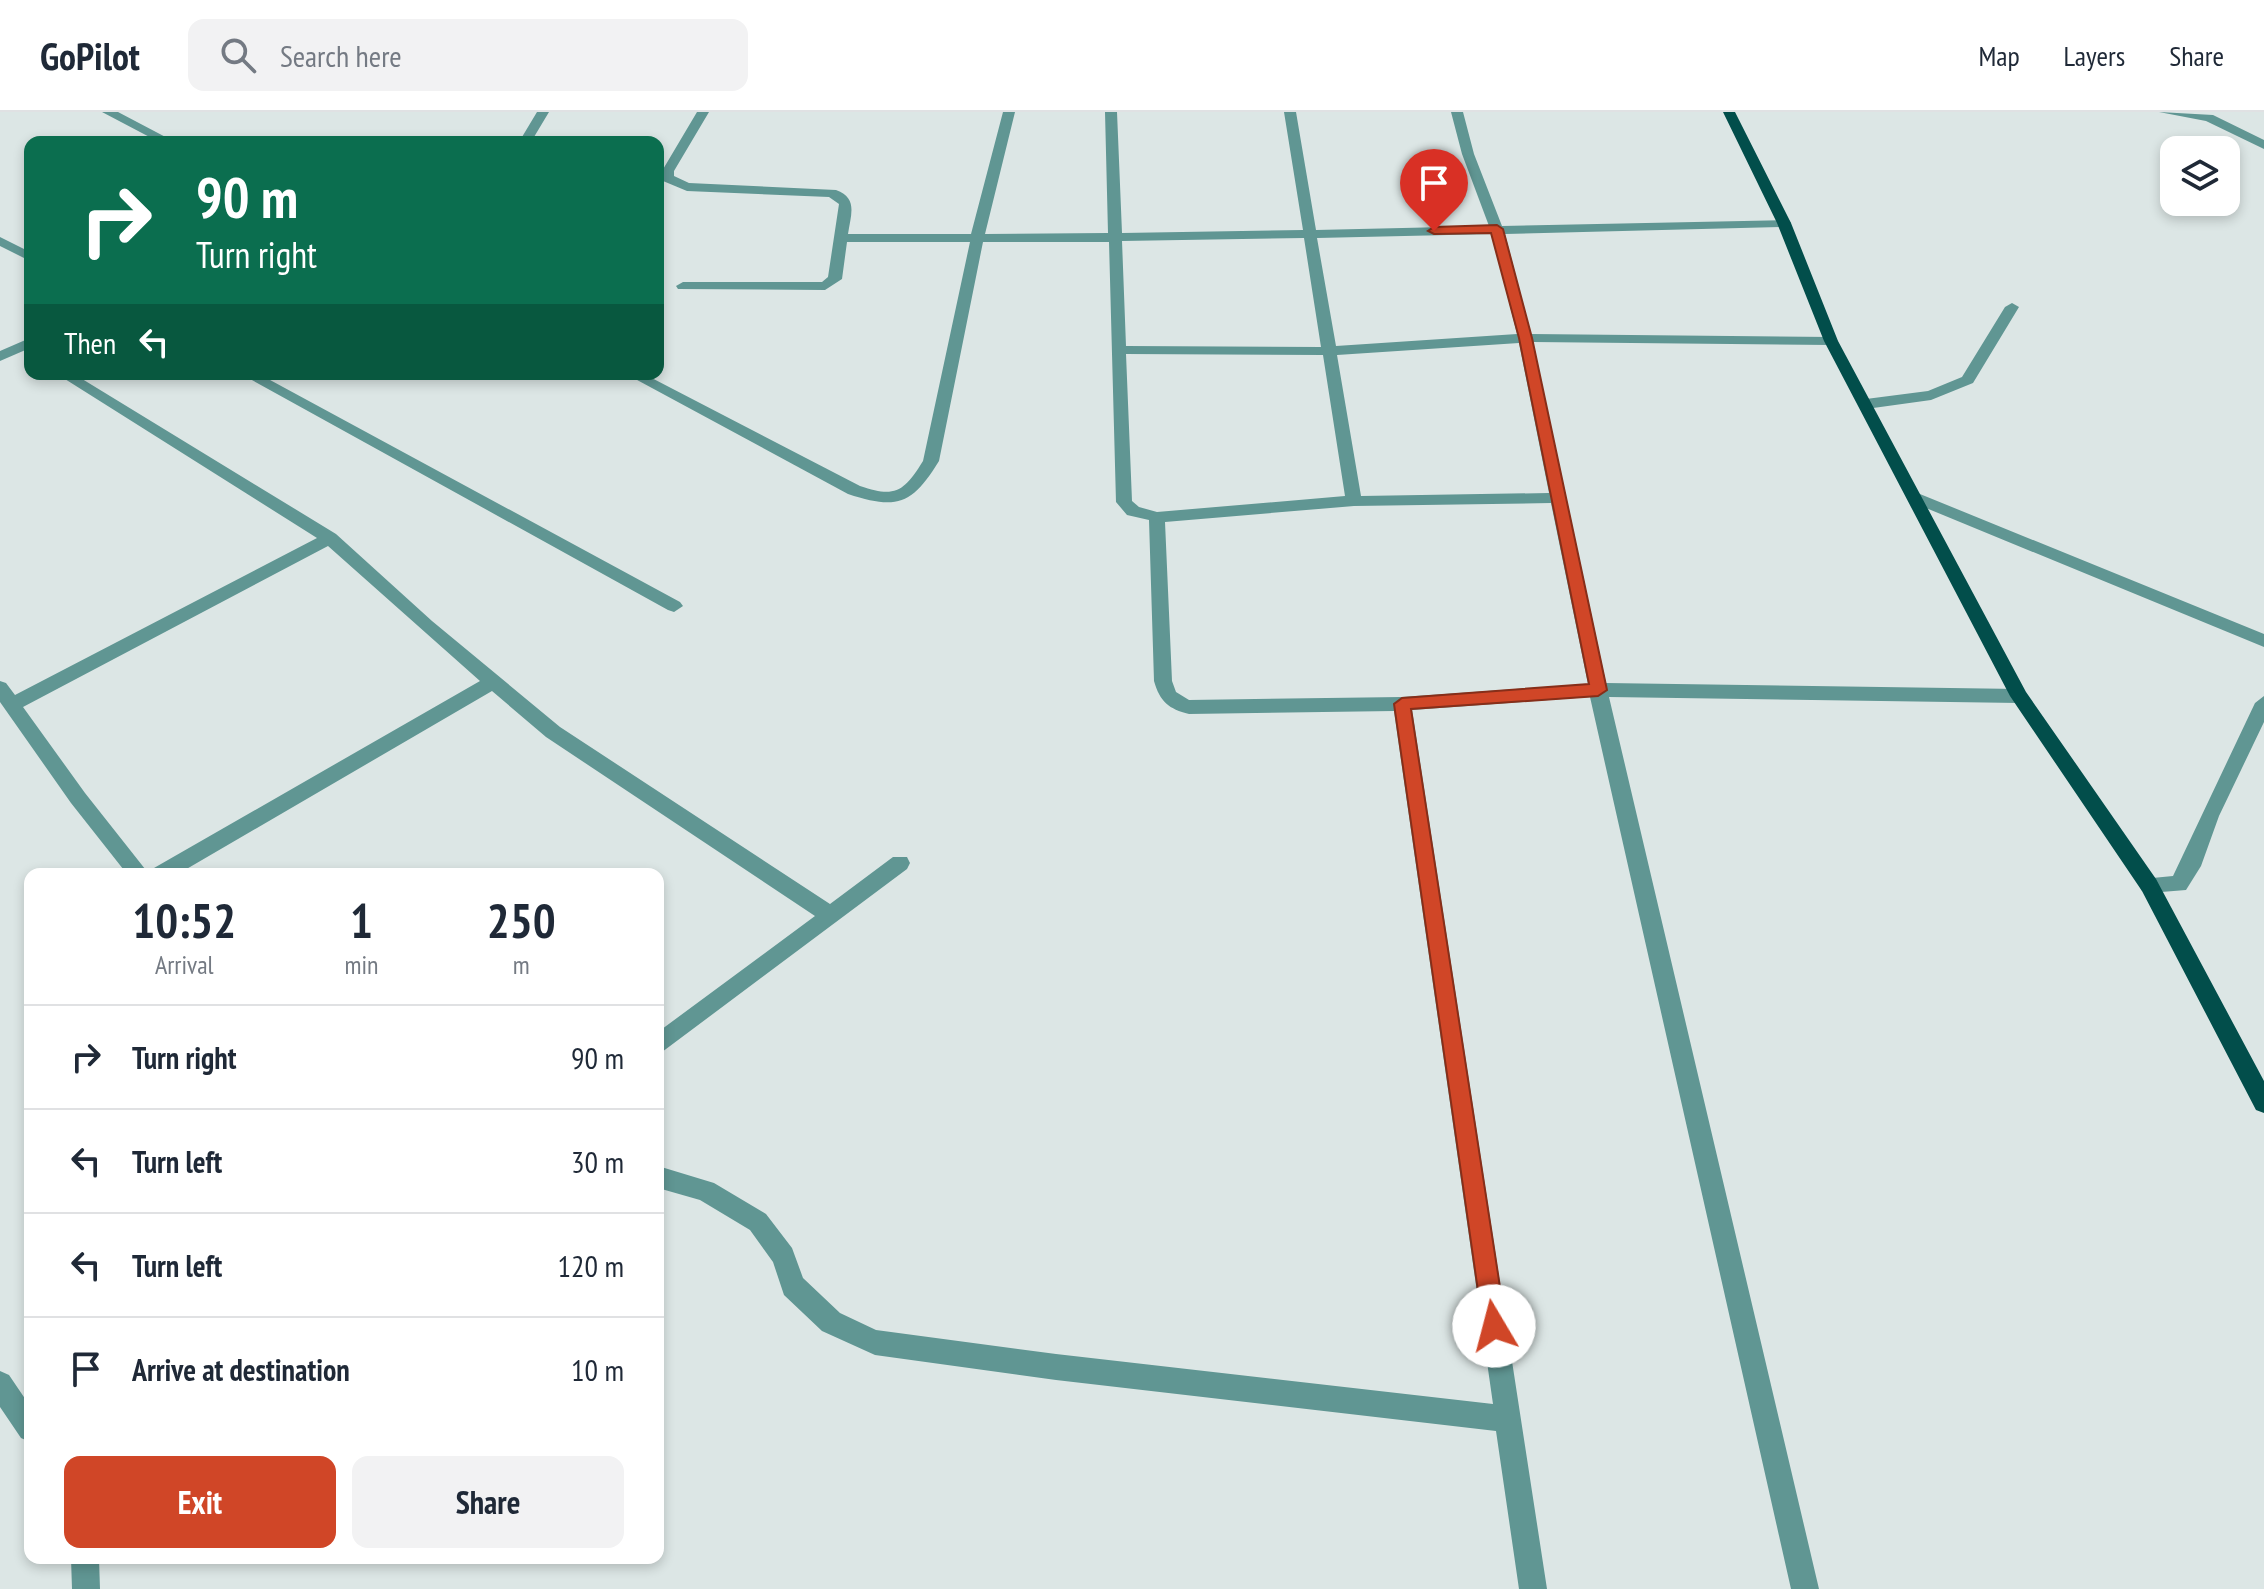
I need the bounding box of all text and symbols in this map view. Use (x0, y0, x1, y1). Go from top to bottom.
search box (188, 19, 748, 91)
text: GoPilot (40, 31, 140, 80)
icon: search (216, 33, 260, 77)
text: Search here (280, 36, 402, 75)
text: Map (1978, 37, 2020, 74)
text: Layers (2064, 37, 2125, 74)
text: Share (2169, 37, 2224, 74)
map controls (2160, 136, 2240, 216)
button: layers (2160, 136, 2240, 216)
pin (1400, 149, 1468, 231)
text: 90 m (196, 161, 298, 233)
icon: arrive (1412, 161, 1456, 205)
icon: right (64, 168, 168, 272)
text: Turn right (196, 231, 317, 278)
icon: left (132, 320, 176, 364)
text: Then (64, 323, 116, 362)
text: 10:52 (132, 889, 236, 951)
text: 1 (350, 889, 373, 951)
text: 250 (487, 889, 556, 951)
text: Arrival (155, 948, 214, 981)
text: min (344, 948, 378, 981)
text: m (513, 948, 530, 981)
icon: right (64, 1035, 108, 1079)
text: Turn right (132, 1038, 236, 1077)
text: 90 m (571, 1038, 624, 1077)
icon: left (64, 1139, 108, 1183)
text: Turn left (132, 1142, 222, 1181)
text: 30 m (571, 1142, 624, 1181)
icon: left (64, 1243, 108, 1287)
text: Turn left (132, 1246, 222, 1285)
text: 120 m (558, 1246, 624, 1285)
position arrow (1452, 1284, 1536, 1368)
icon: arrive (64, 1347, 108, 1391)
text: Arrive at destination (132, 1350, 350, 1389)
text: 10 m (571, 1350, 624, 1389)
button: Exit (64, 1456, 336, 1548)
button: Share (352, 1456, 624, 1548)

